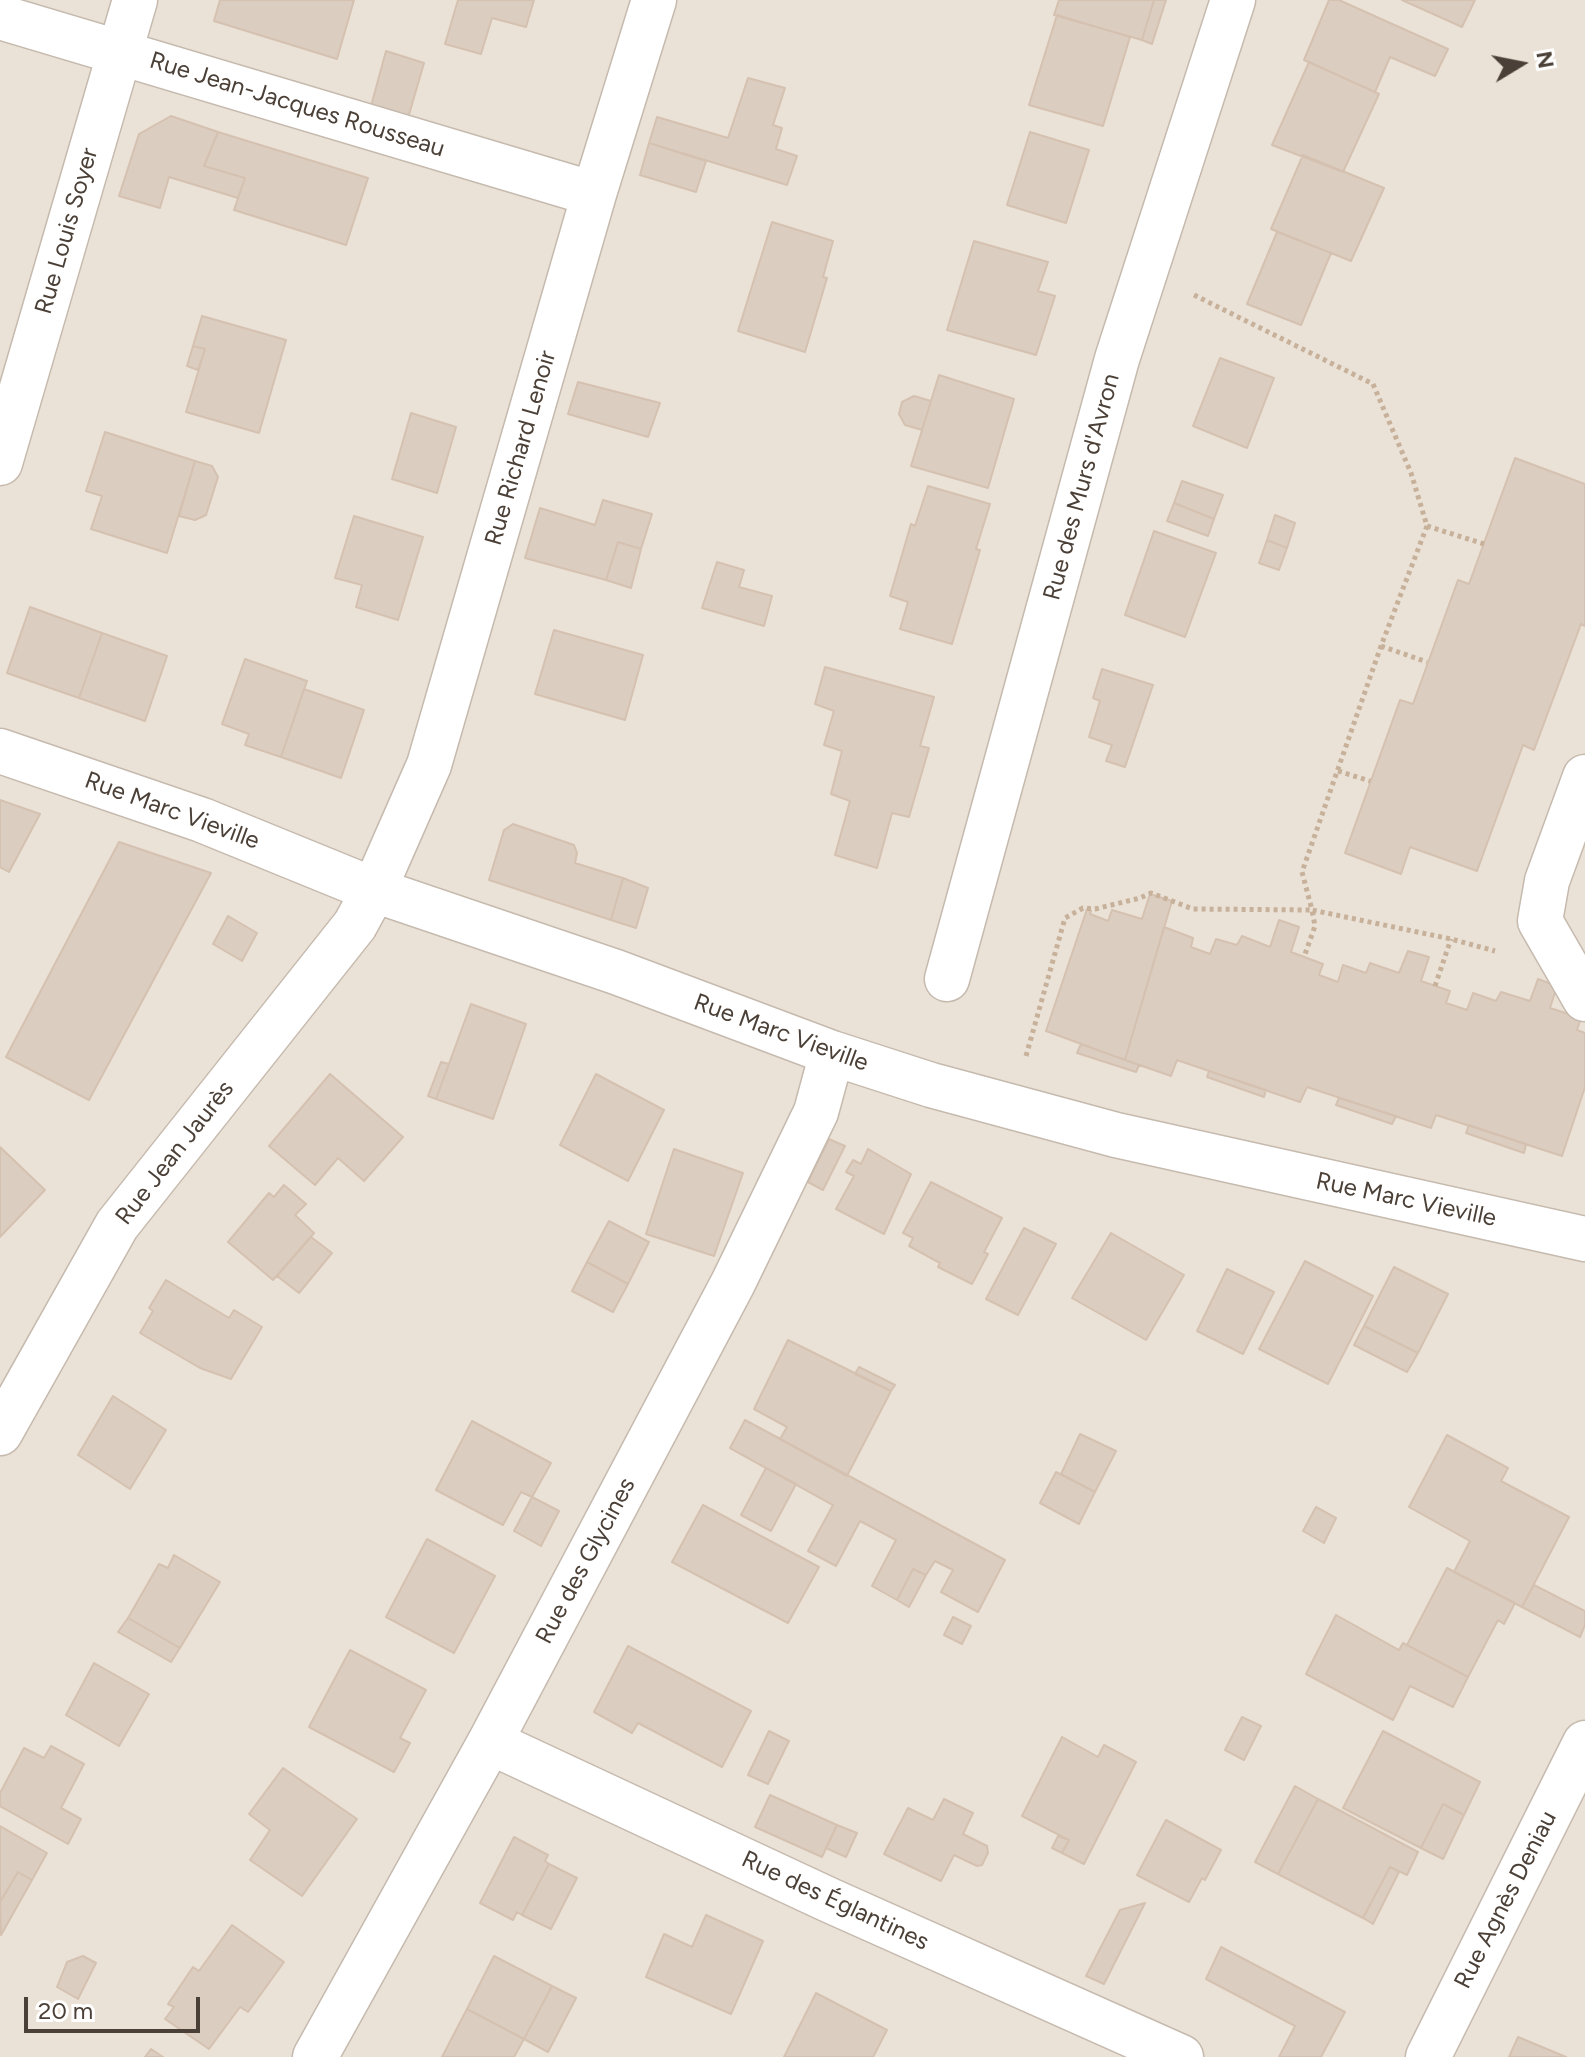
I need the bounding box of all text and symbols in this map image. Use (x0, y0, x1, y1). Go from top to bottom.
north arrow (1481, 24, 1561, 104)
street label: Rue Jean-Jacques Rousseau (146, 46, 448, 164)
text: N (1530, 49, 1560, 70)
street label: Rue Louis Soyer (29, 144, 105, 318)
street label: Rue Richard Lenoir (479, 347, 563, 549)
street label: Rue des Murs d'Avron (1038, 371, 1126, 603)
street label: Rue Marc Vieville (81, 766, 263, 856)
street label: Rue Marc Vieville (690, 988, 872, 1078)
street label: Rue Jean Jaurès (110, 1075, 240, 1231)
street label: Rue Marc Vieville (1313, 1167, 1499, 1233)
street label: Rue des Glycines (530, 1473, 642, 1649)
street label: Rue Agnès Deniau (1449, 1806, 1563, 1994)
street label: Rue des Églantines (737, 1845, 933, 1957)
scale bar (28, 1981, 204, 2031)
text: 20 m (38, 1996, 93, 2025)

